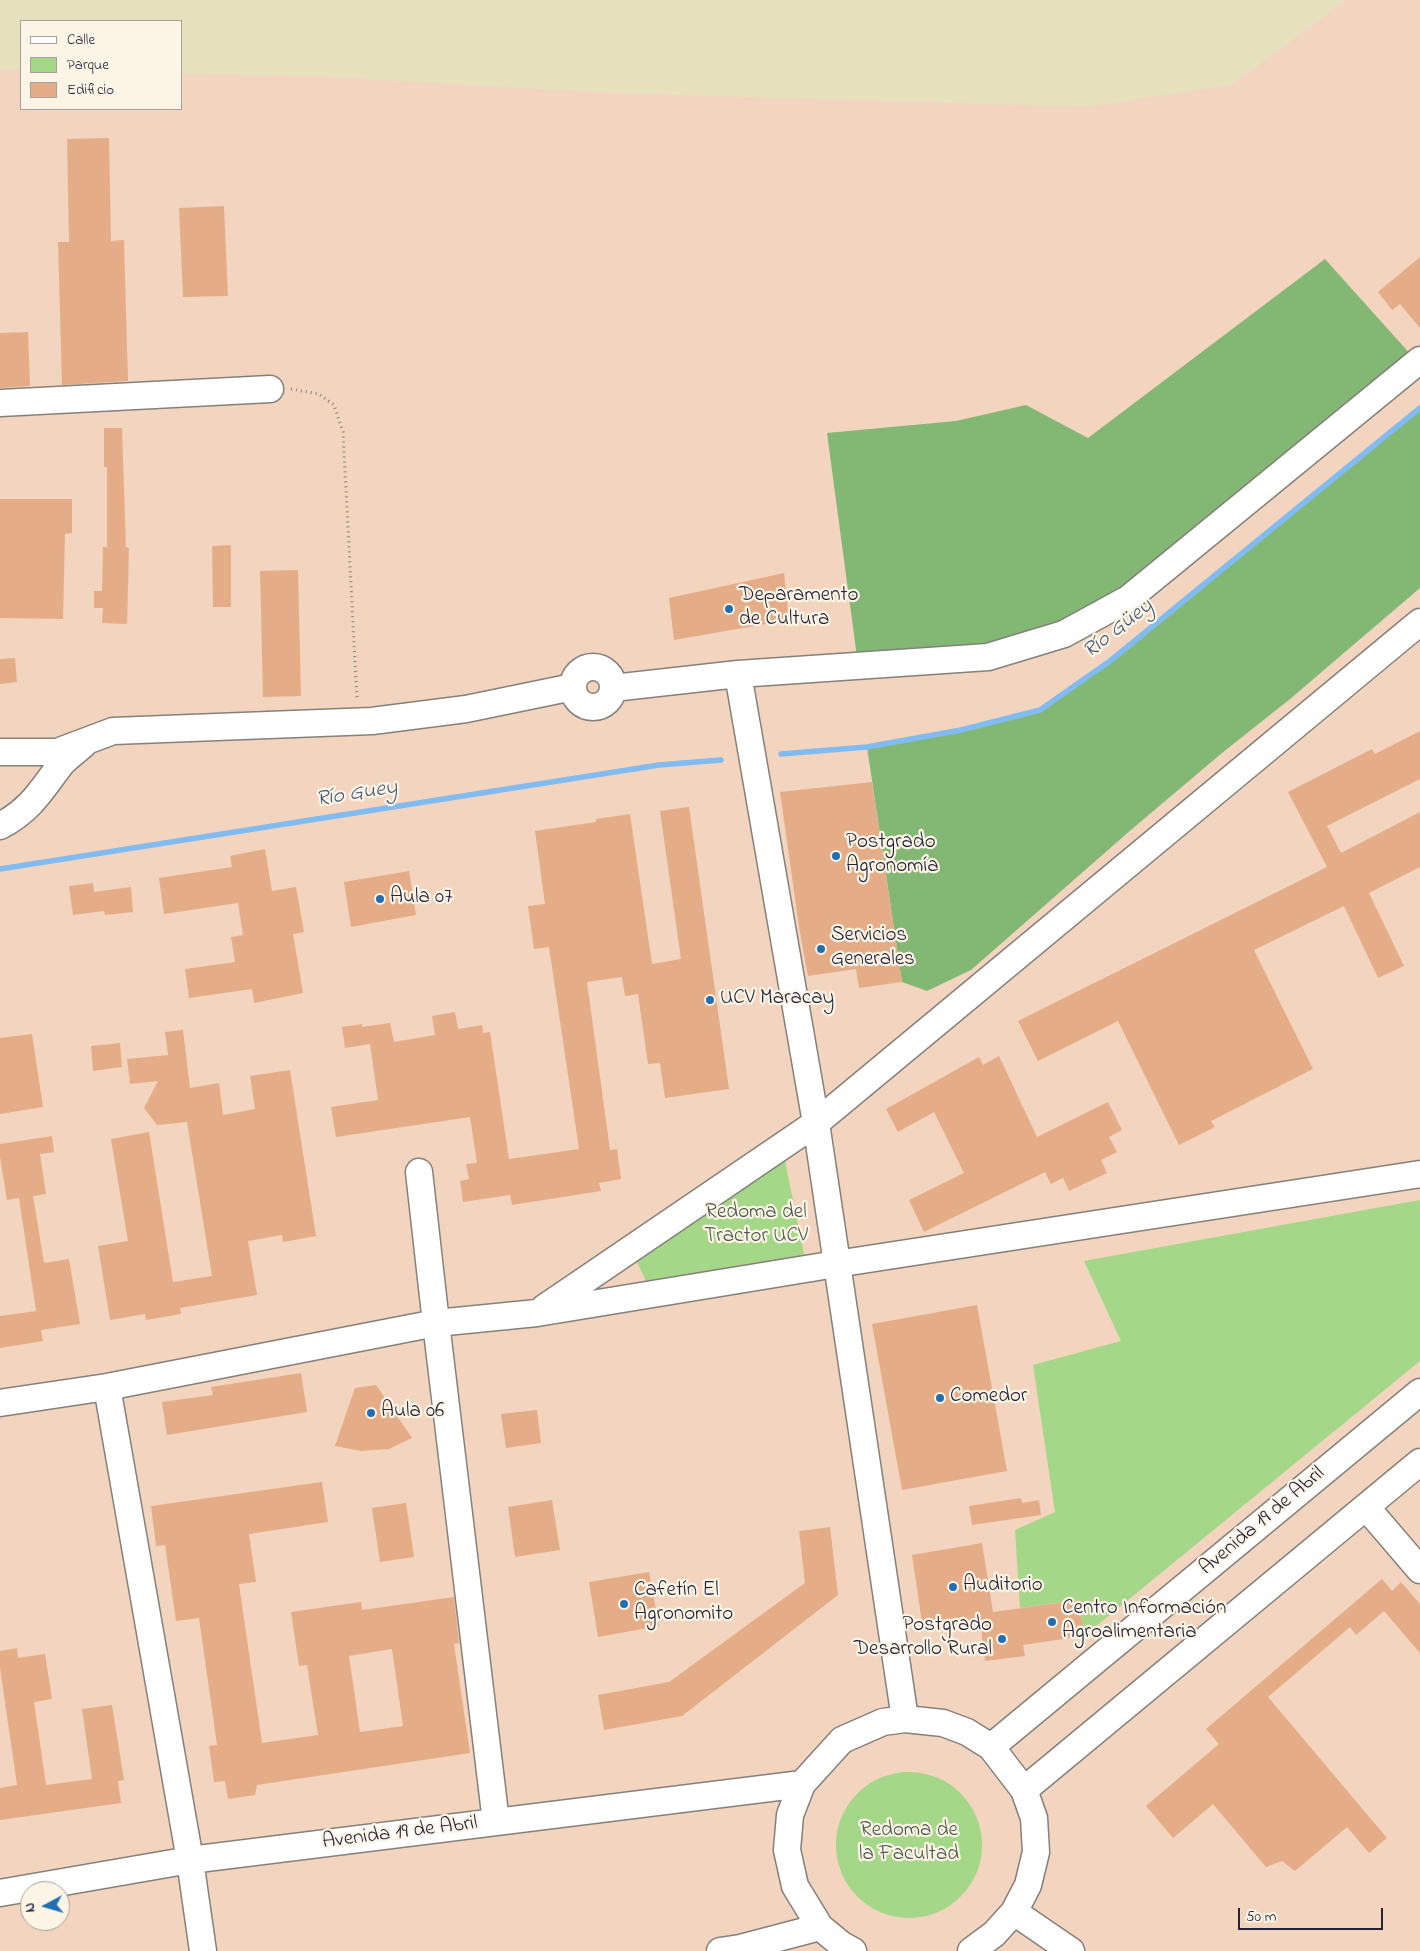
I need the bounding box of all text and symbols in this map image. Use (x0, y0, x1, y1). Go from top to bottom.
legend (20, 20, 182, 110)
text: Calle (67, 29, 95, 51)
text: Parque (67, 54, 109, 76)
text: Edificio (67, 79, 114, 101)
place label: Deparamento de Cultura (739, 584, 858, 634)
water label: Río Güey (1079, 595, 1159, 665)
marker: Deparamento de Cultura (723, 603, 735, 615)
water label: Río Guey (315, 776, 399, 814)
place label: Postgrado Agronomía (846, 831, 939, 881)
marker: Postgrado Agronomía (830, 850, 842, 862)
place label: Aula 07 (390, 886, 453, 912)
marker: Aula 07 (374, 893, 386, 905)
place label: Servicios Generales (831, 924, 915, 974)
marker: Servicios Generales (815, 943, 827, 955)
place label: UCV Maracay (720, 987, 834, 1013)
marker: UCV Maracay (704, 994, 716, 1006)
park label: Redoma del Tractor UCV (704, 1201, 808, 1251)
place label: Comedor (950, 1385, 1027, 1411)
marker: Comedor (934, 1392, 946, 1404)
place label: Aula 06 (381, 1400, 444, 1426)
marker: Aula 06 (365, 1407, 377, 1419)
street label: Avenida 19 de Abril (1195, 1462, 1331, 1582)
place label: Auditorio (963, 1574, 1043, 1600)
place label: Cafetín El Agronomito (634, 1579, 733, 1629)
marker: Auditorio (947, 1581, 959, 1593)
place label: Centro Información Agroalimentaria (1062, 1597, 1226, 1647)
marker: Cafetín El Agronomito (618, 1598, 630, 1610)
place label: Postgrado Desarrollo Rural (854, 1614, 992, 1664)
marker: Centro Información Agroalimentaria (1046, 1616, 1058, 1628)
marker: Postgrado Desarrollo Rural (996, 1633, 1008, 1645)
street label: Avenida 19 de Abril (321, 1812, 479, 1856)
park label: Redoma de la Facultad (859, 1819, 959, 1869)
north arrow (20, 1881, 70, 1931)
scale bar (1240, 1898, 1385, 1930)
text: N (20, 1902, 42, 1913)
text: 50 m (1246, 1906, 1276, 1928)

